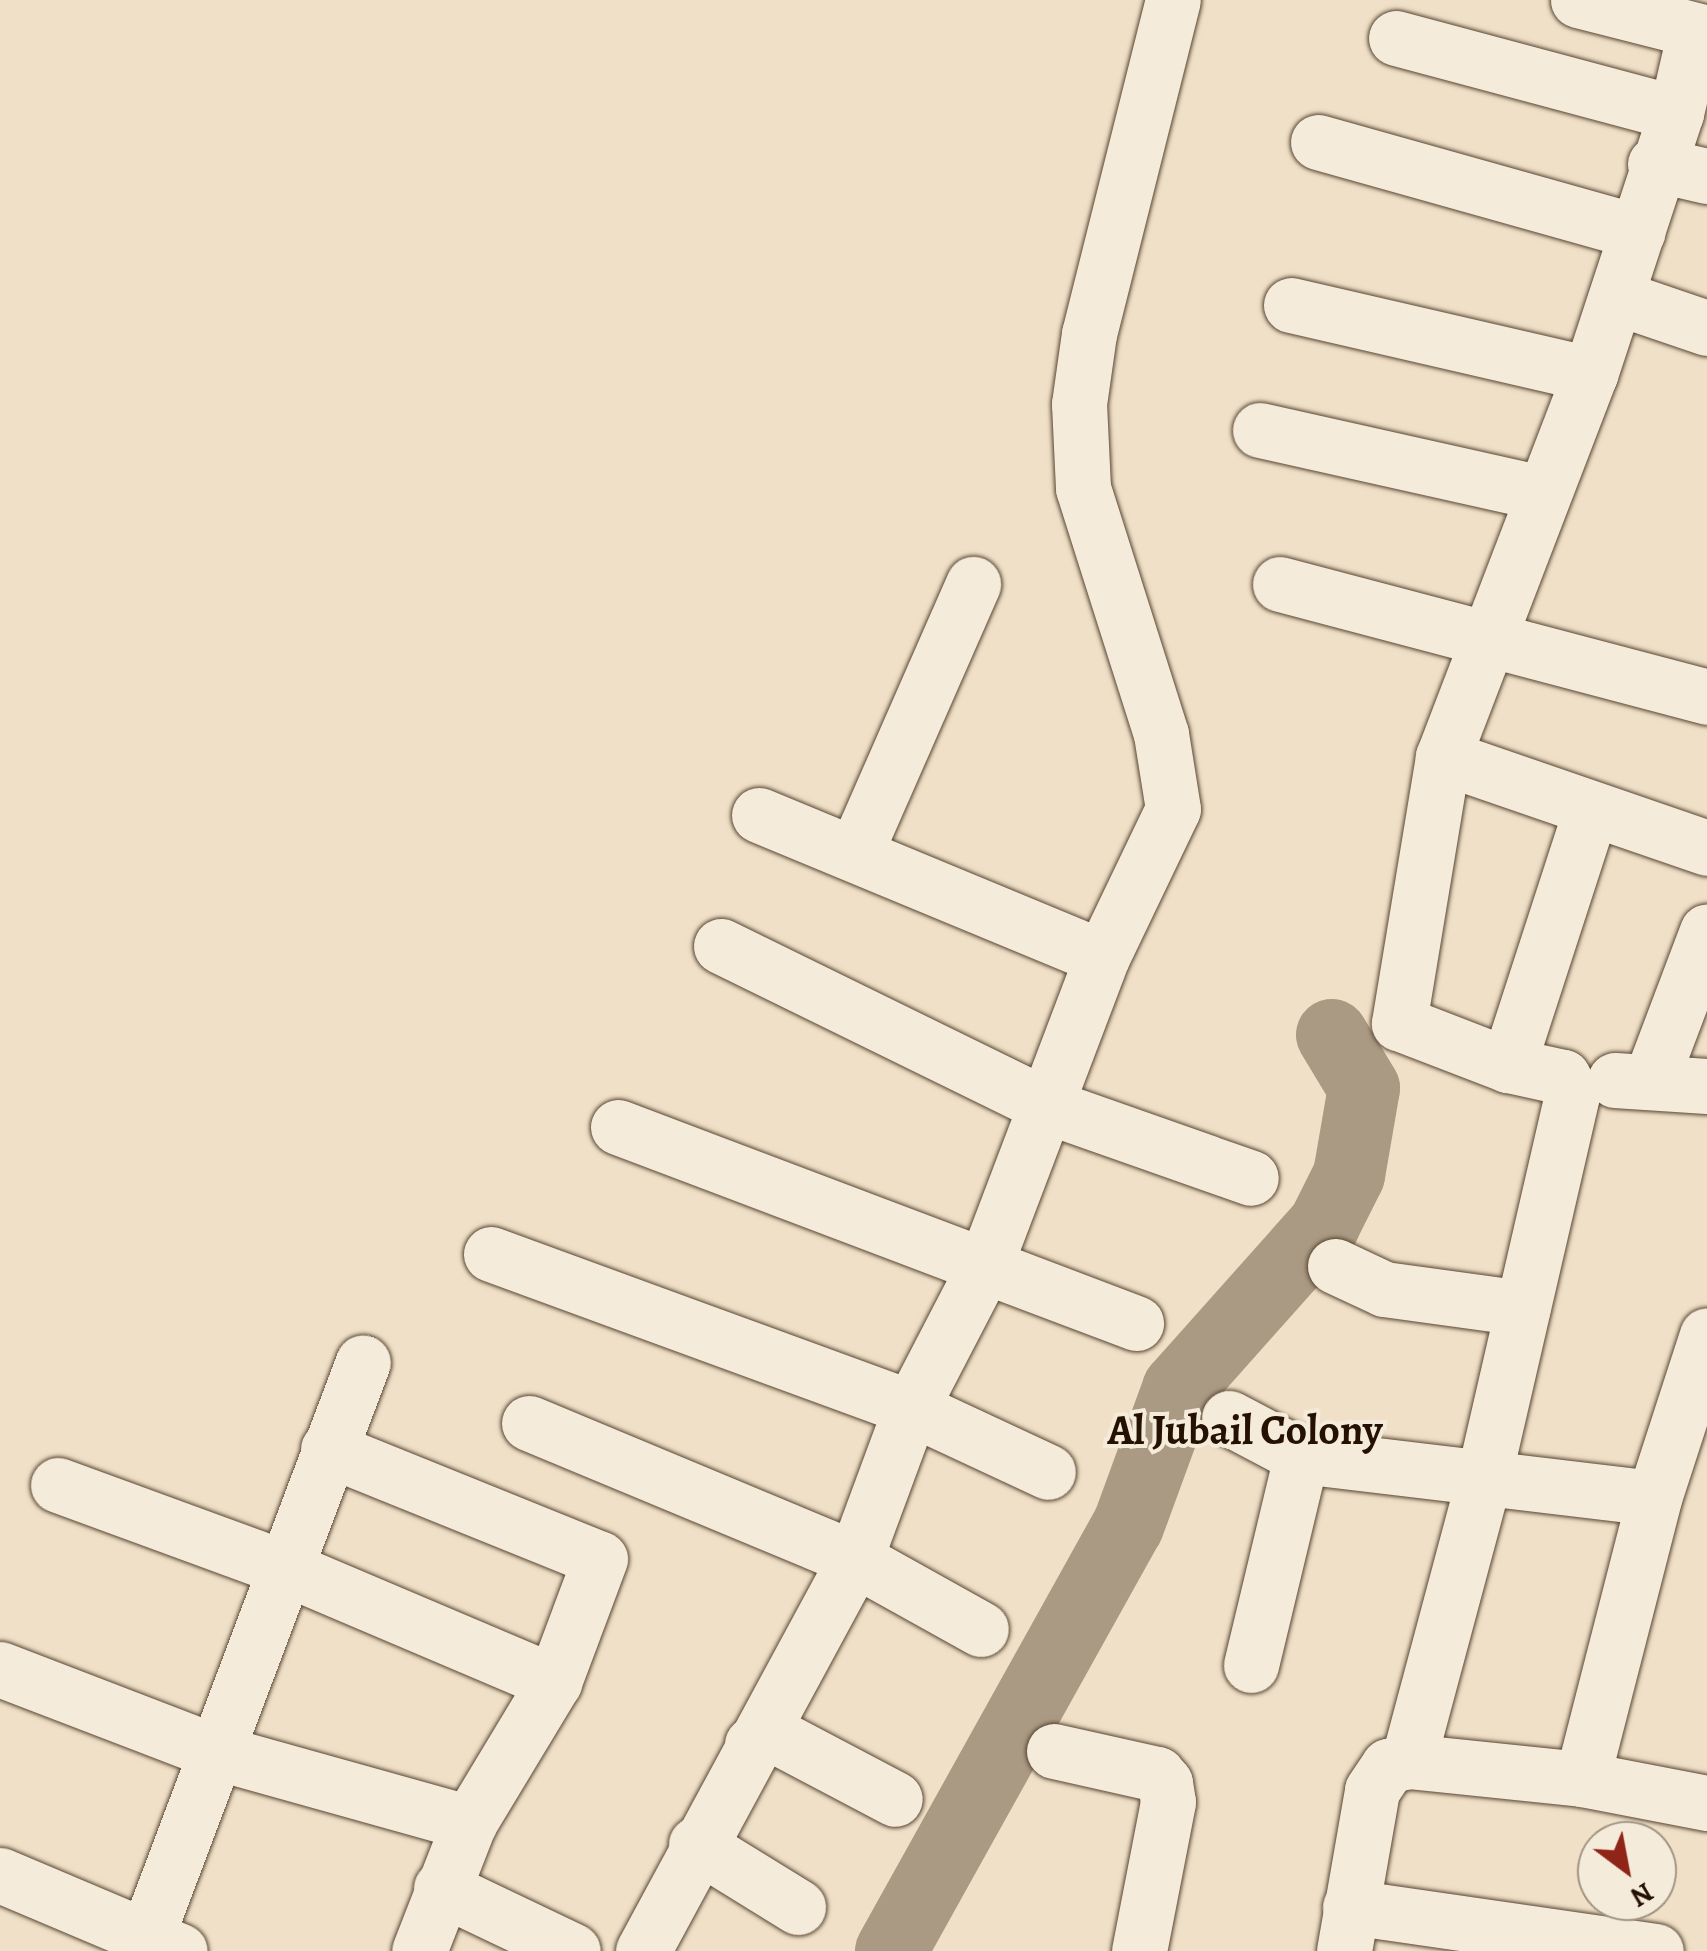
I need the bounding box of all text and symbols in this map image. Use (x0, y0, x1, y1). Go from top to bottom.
district label: Al Jubail Colony (1108, 1405, 1382, 1455)
north arrow (1577, 1821, 1677, 1921)
text: N (1623, 1873, 1661, 1916)

